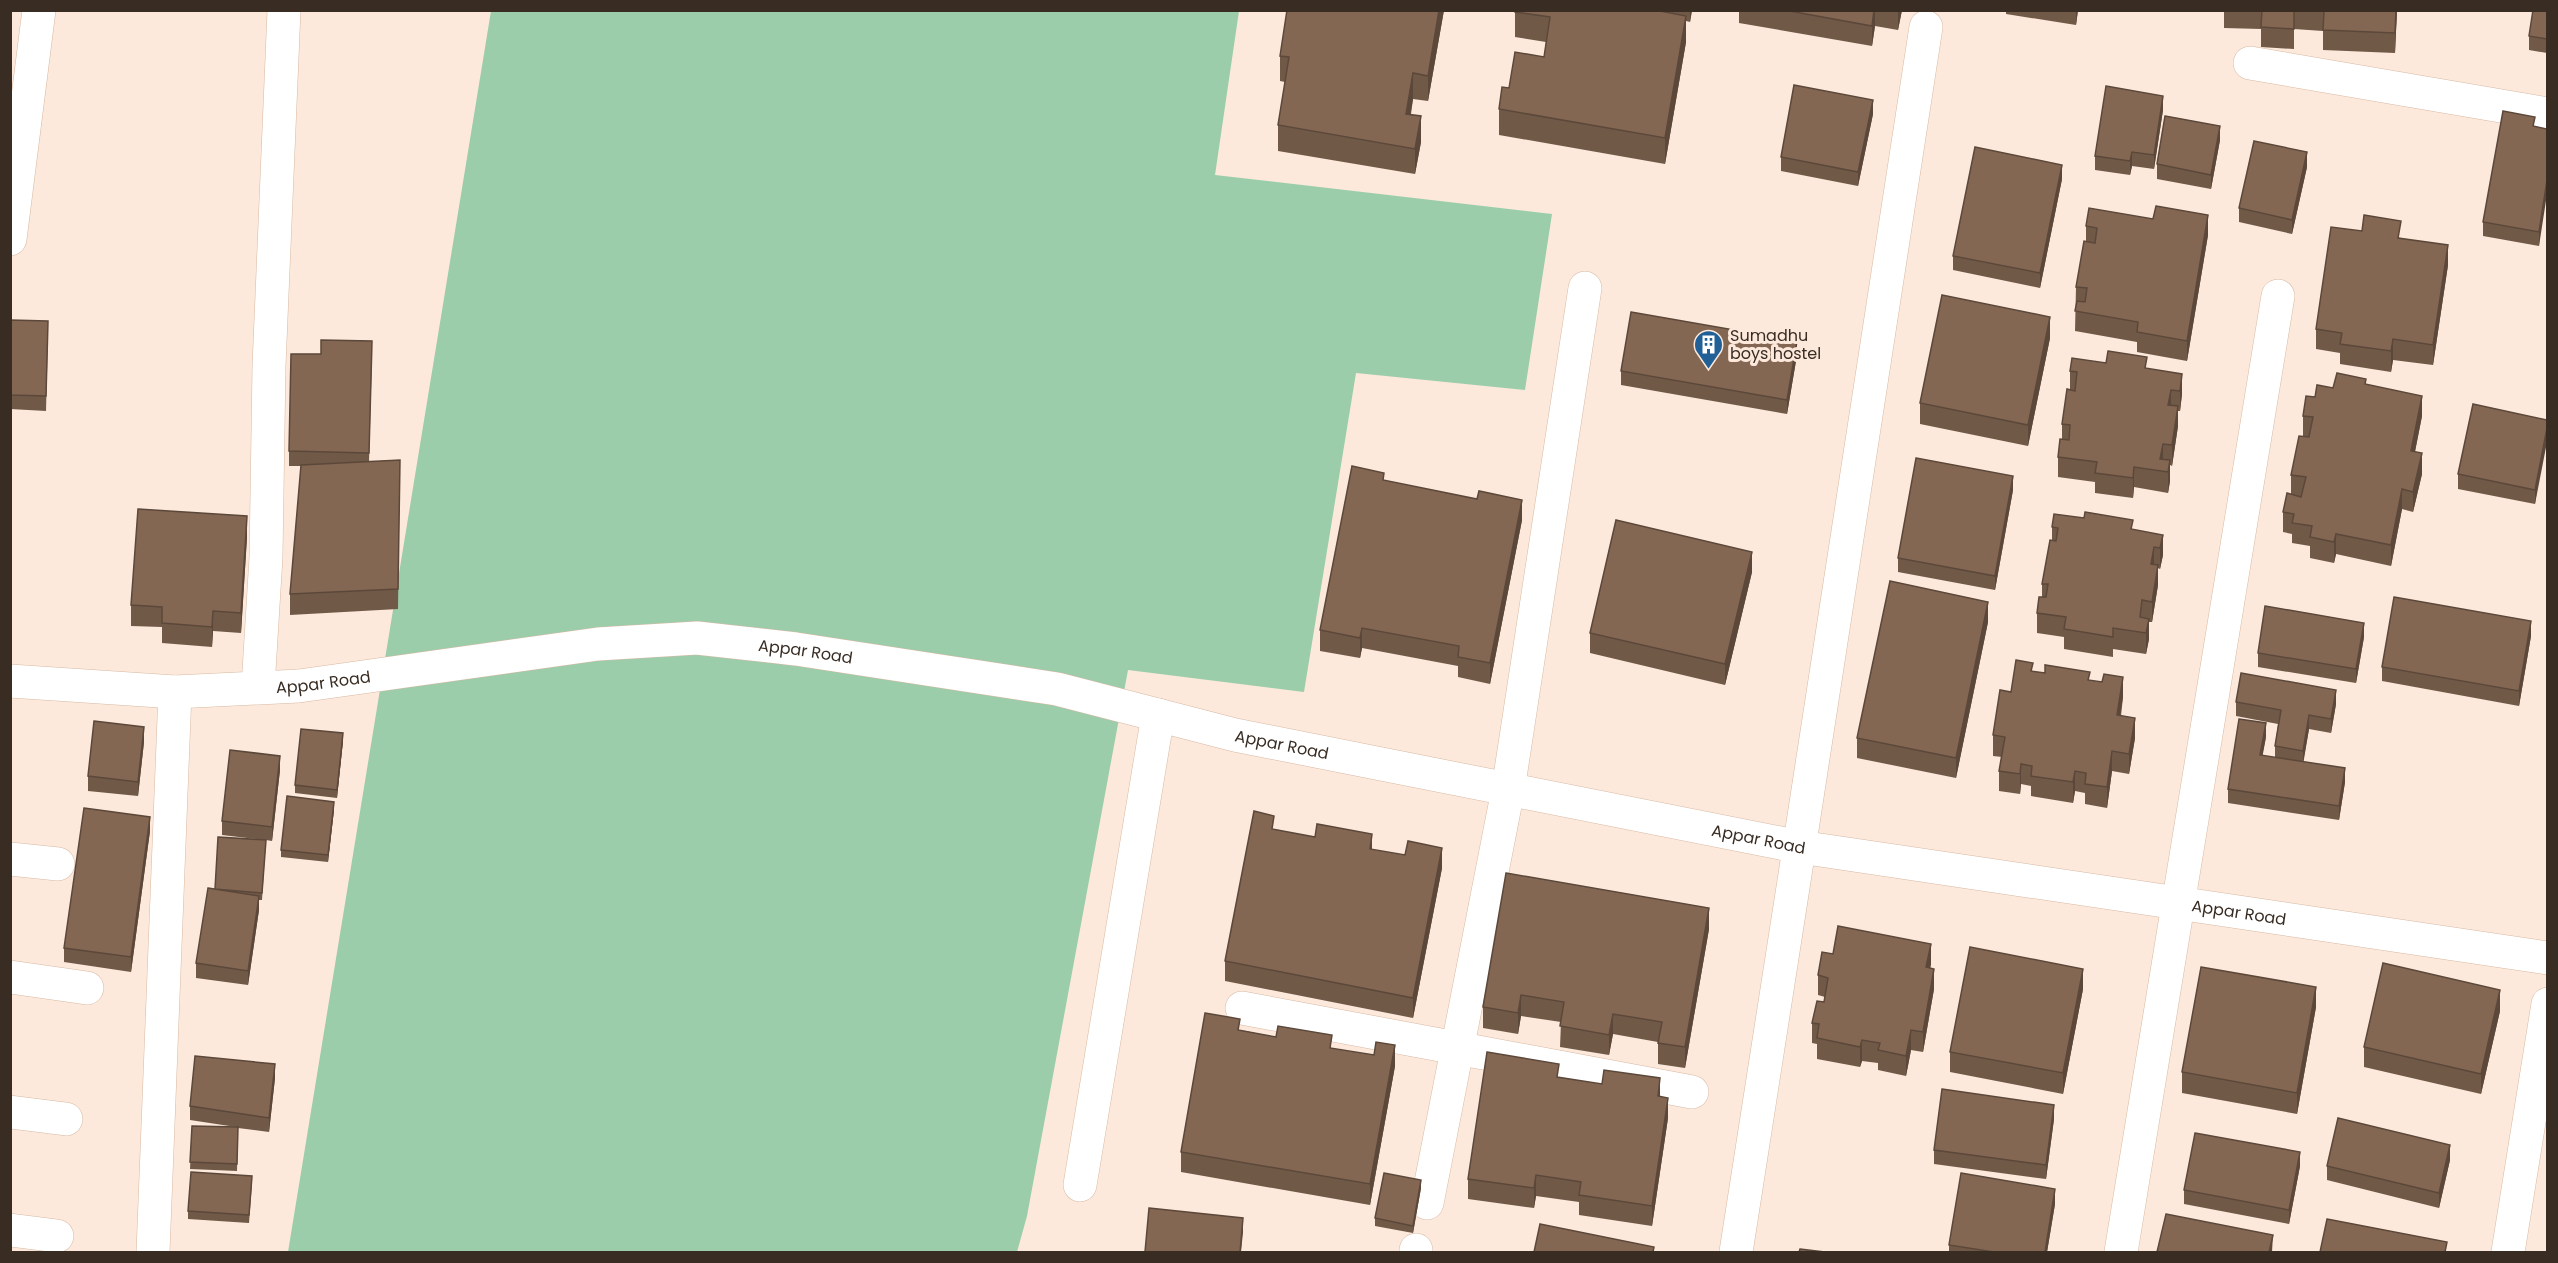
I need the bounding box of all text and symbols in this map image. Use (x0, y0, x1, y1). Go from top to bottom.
place label: Sumadhu boys hostel (1730, 324, 1821, 365)
building icon: Sumadhu boys hostel (1693, 328, 1725, 370)
street label: Appar Road (757, 633, 854, 669)
street label: Appar Road (275, 665, 372, 699)
street label: Appar Road (1233, 724, 1331, 765)
street label: Appar Road (1710, 818, 1807, 859)
street label: Appar Road (2190, 894, 2288, 931)

